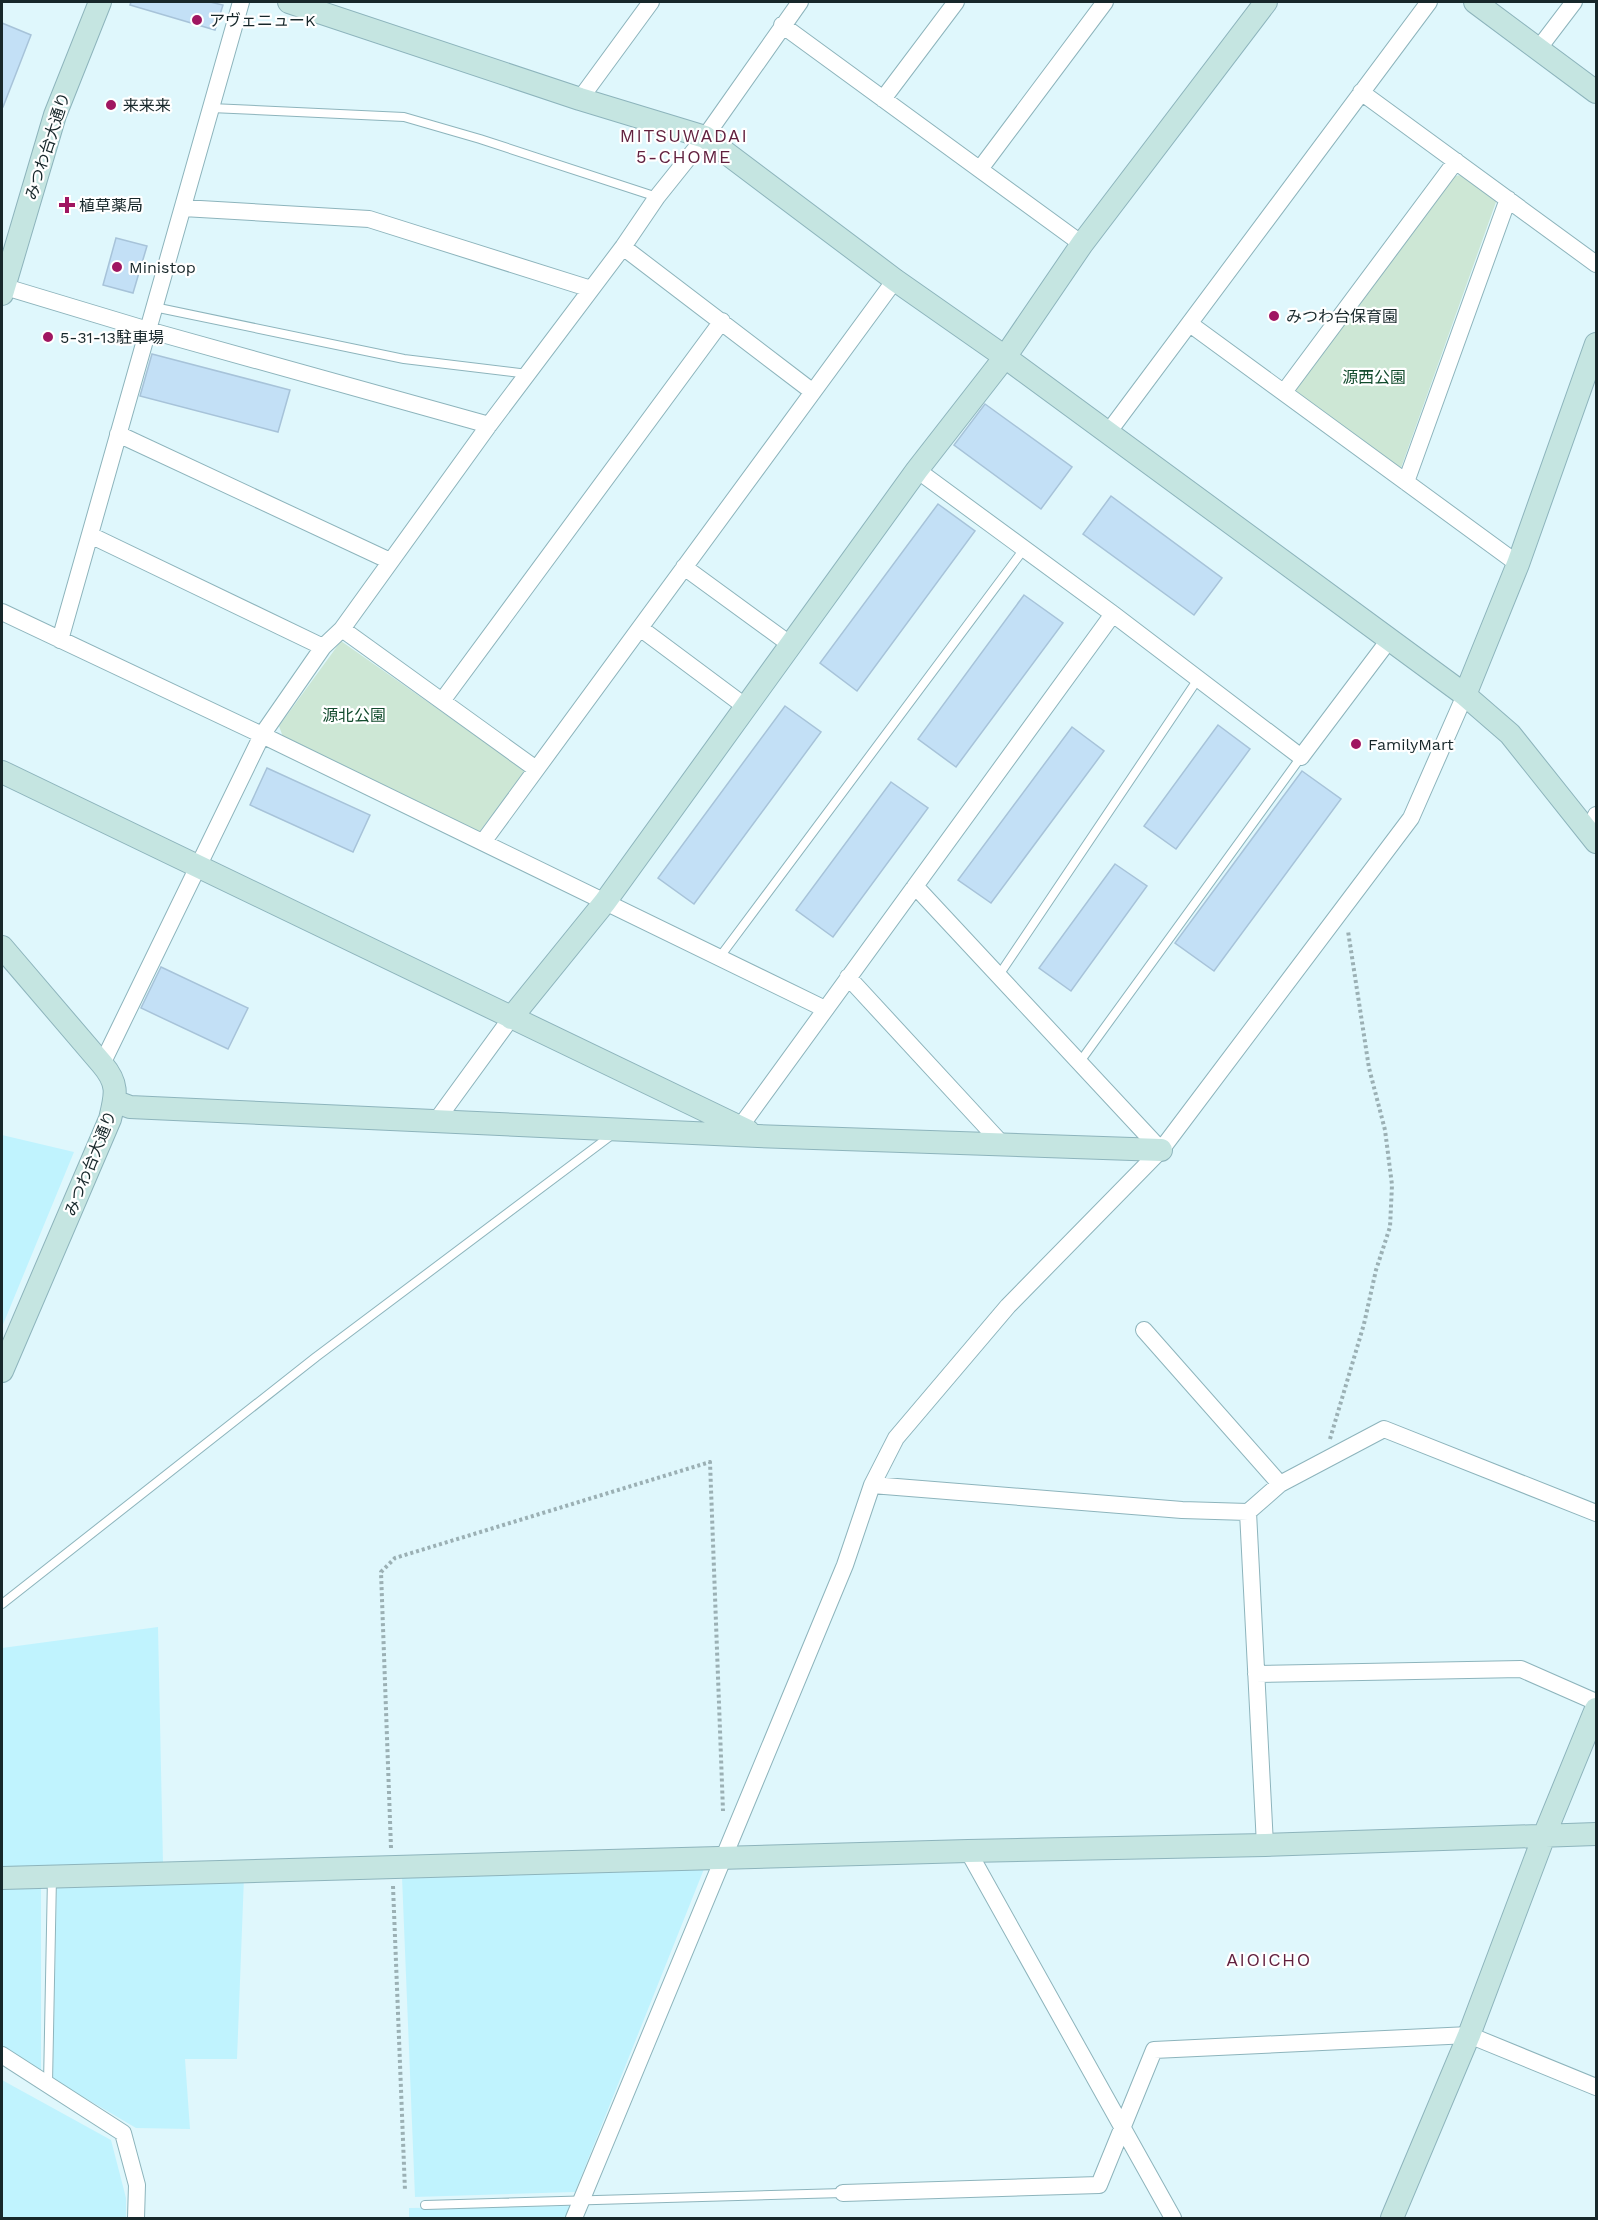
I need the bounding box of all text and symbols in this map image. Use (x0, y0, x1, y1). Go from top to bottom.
place label: アヴェニューK (209, 11, 316, 30)
marker: アヴェニューK (190, 13, 204, 27)
street label: みつわ台大通り (21, 90, 74, 202)
place label: 来来来 (123, 96, 171, 115)
marker: 来来来 (104, 98, 118, 112)
district label: MITSUWADAI 5-CHOME (620, 125, 748, 167)
place label: 植草薬局 (79, 196, 143, 215)
marker: 植草薬局 (60, 198, 74, 212)
place label: Ministop (129, 258, 196, 277)
marker: Ministop (110, 260, 124, 274)
place label: みつわ台保育園 (1286, 307, 1398, 326)
marker: みつわ台保育園 (1267, 309, 1281, 323)
place label: 5-31-13駐車場 (60, 328, 164, 347)
marker: 5-31-13駐車場 (41, 330, 55, 344)
park label: 源西公園 (1342, 368, 1406, 387)
park label: 源北公園 (322, 706, 386, 725)
place label: FamilyMart (1368, 735, 1454, 754)
marker: FamilyMart (1349, 737, 1363, 751)
street label: みつわ台大通り (61, 1108, 120, 1219)
district label: AIOICHO (1226, 1949, 1312, 1970)

